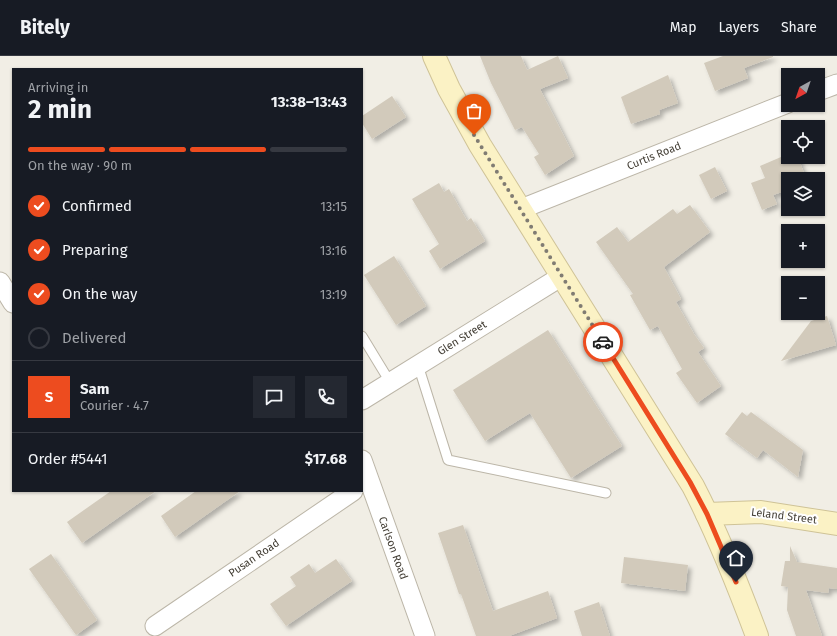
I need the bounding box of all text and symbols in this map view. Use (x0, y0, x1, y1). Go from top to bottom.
text: Bitely (20, 16, 70, 39)
text: Map (670, 19, 696, 36)
text: Layers (718, 19, 759, 36)
text: Share (781, 19, 817, 36)
north arrow (781, 68, 825, 112)
map controls (781, 68, 825, 320)
text: Arriving in (28, 80, 88, 95)
text: 13:38–13:43 (271, 93, 347, 111)
text: 2 min (28, 94, 92, 125)
pin (457, 94, 491, 135)
icon: bag (463, 100, 485, 122)
button: locate (781, 120, 825, 164)
street label: Curtis Road (625, 139, 683, 173)
text: On the way · 90 m (28, 158, 132, 173)
button: layers (781, 172, 825, 216)
icon: check (28, 195, 50, 217)
text: Confirmed (62, 197, 132, 215)
text: 13:15 (320, 199, 347, 214)
button: + (781, 224, 825, 268)
icon: check (28, 239, 50, 261)
text: Preparing (62, 241, 127, 259)
text: 13:16 (320, 243, 347, 258)
button: − (781, 276, 825, 320)
icon: check (28, 283, 50, 305)
text: On the way (62, 285, 137, 303)
text: 13:19 (320, 287, 347, 302)
street label: Glen Street (435, 318, 489, 358)
courier (583, 322, 623, 362)
text: Delivered (62, 329, 126, 347)
icon: car (592, 331, 614, 353)
button: chat (253, 376, 295, 418)
button: phone (305, 376, 347, 418)
text: Sam (80, 380, 109, 398)
text: S (45, 388, 53, 406)
text: Courier · 4.7 (80, 398, 149, 413)
text: Order #5441 (28, 450, 108, 468)
text: $17.68 (305, 450, 347, 468)
street label: Leland Street (750, 506, 818, 526)
street label: Carlson Road (376, 515, 410, 581)
street label: Pusan Road (226, 536, 282, 580)
pin (719, 541, 753, 582)
icon: home (725, 547, 747, 569)

